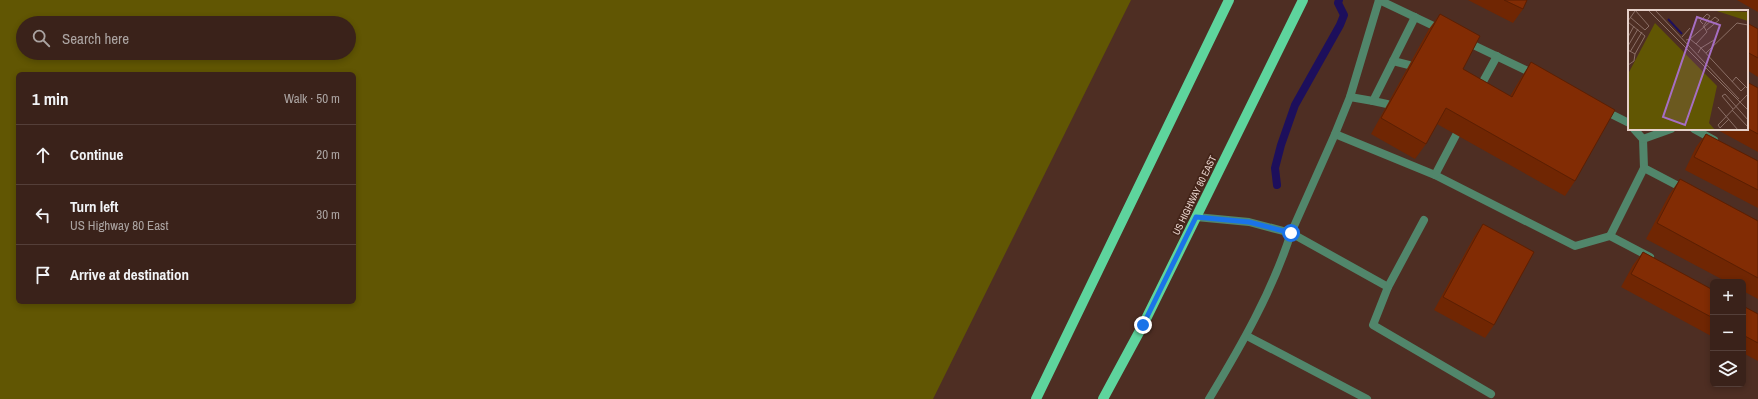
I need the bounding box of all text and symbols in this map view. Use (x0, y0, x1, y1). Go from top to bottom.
inset map (1628, 10, 1748, 130)
search box (16, 16, 356, 60)
icon: search (30, 27, 52, 49)
text: Search here (62, 28, 129, 49)
text: 1 min (32, 87, 68, 110)
text: Walk · 50 m (284, 90, 340, 107)
icon: ahead (32, 144, 54, 166)
text: Continue (70, 144, 123, 165)
text: 20 m (316, 146, 340, 163)
street label: US HIGHWAY 80 EAST (1170, 153, 1219, 237)
text: Turn left (70, 196, 118, 217)
icon: left (32, 204, 54, 226)
text: 30 m (316, 206, 340, 223)
text: US Highway 80 East (70, 217, 168, 234)
route start (1282, 224, 1300, 242)
icon: arrive (32, 264, 54, 286)
text: Arrive at destination (70, 264, 189, 285)
map controls (1710, 279, 1746, 387)
button: + (1710, 279, 1746, 315)
button: − (1710, 315, 1746, 351)
route end (1134, 316, 1152, 334)
button: layers (1710, 351, 1746, 387)

